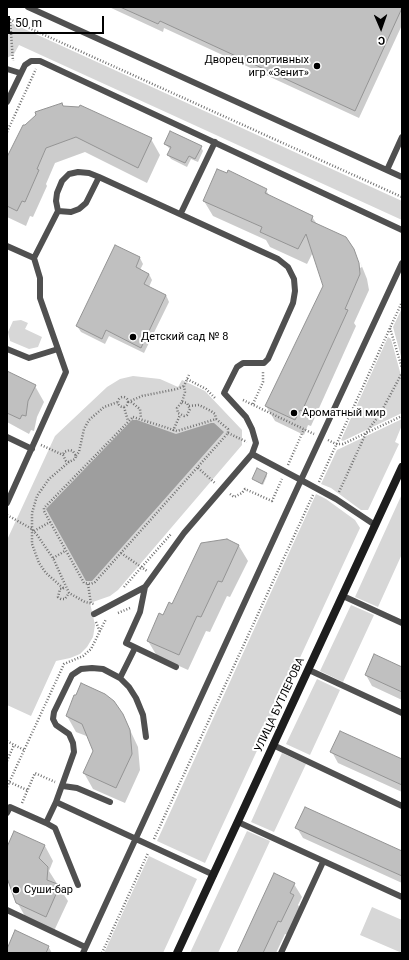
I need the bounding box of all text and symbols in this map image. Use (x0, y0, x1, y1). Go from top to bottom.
scale bar (10, 8, 106, 34)
north arrow (361, 8, 401, 48)
text: 50 m (15, 16, 42, 30)
text: С (378, 34, 385, 47)
place label: Дворец спортивных игр «Зенит» (205, 53, 309, 79)
marker: Дворец спортивных игр «Зенит» (312, 61, 322, 71)
place label: Детский сад № 8 (141, 330, 228, 344)
marker: Детский сад № 8 (128, 332, 138, 342)
place label: Ароматный мир (302, 406, 386, 420)
marker: Ароматный мир (289, 408, 299, 418)
street label: УЛИЦА БУТЛЕРОВА (252, 656, 308, 754)
place label: Суши-бар (24, 883, 73, 897)
marker: Суши-бар (11, 885, 21, 895)

